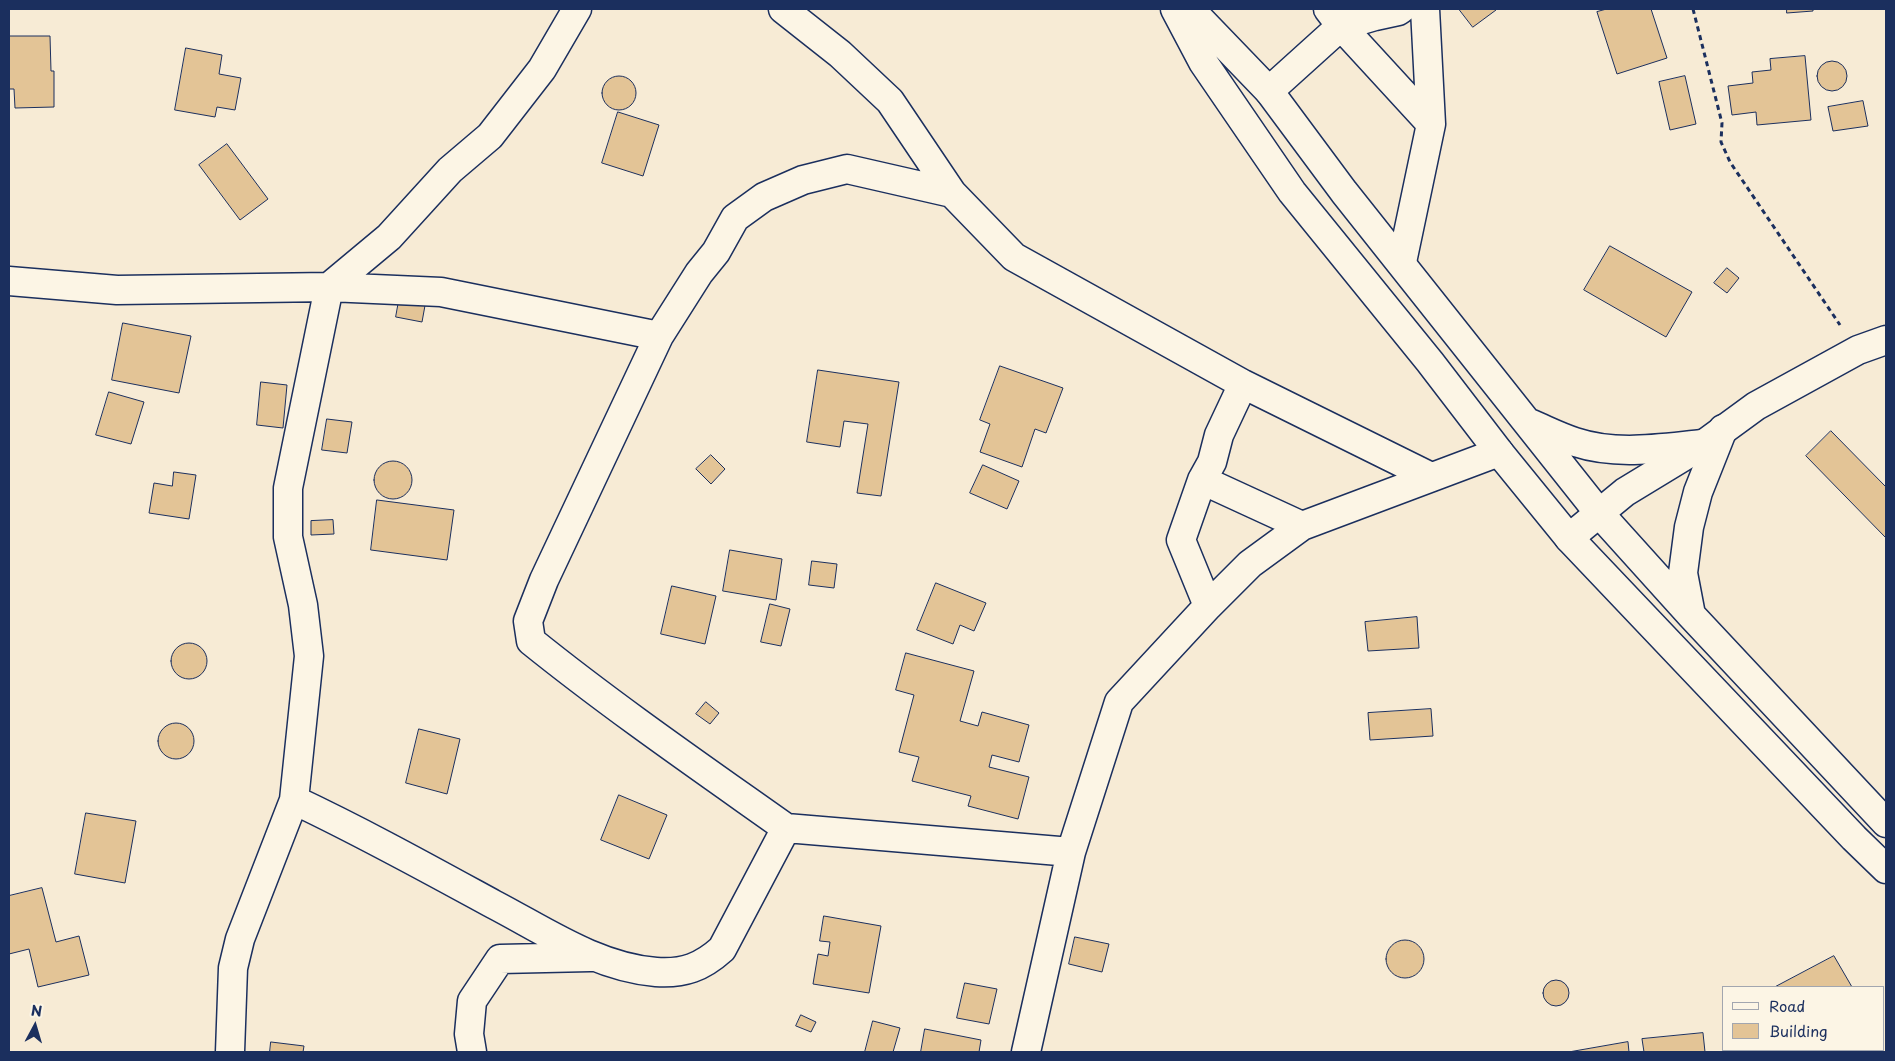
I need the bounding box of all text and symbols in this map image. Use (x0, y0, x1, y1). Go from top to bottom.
legend (1722, 986, 1885, 1051)
text: Road (1769, 994, 1805, 1017)
text: N (30, 1000, 43, 1022)
north arrow (10, 1001, 60, 1051)
text: Building (1769, 1019, 1828, 1042)

